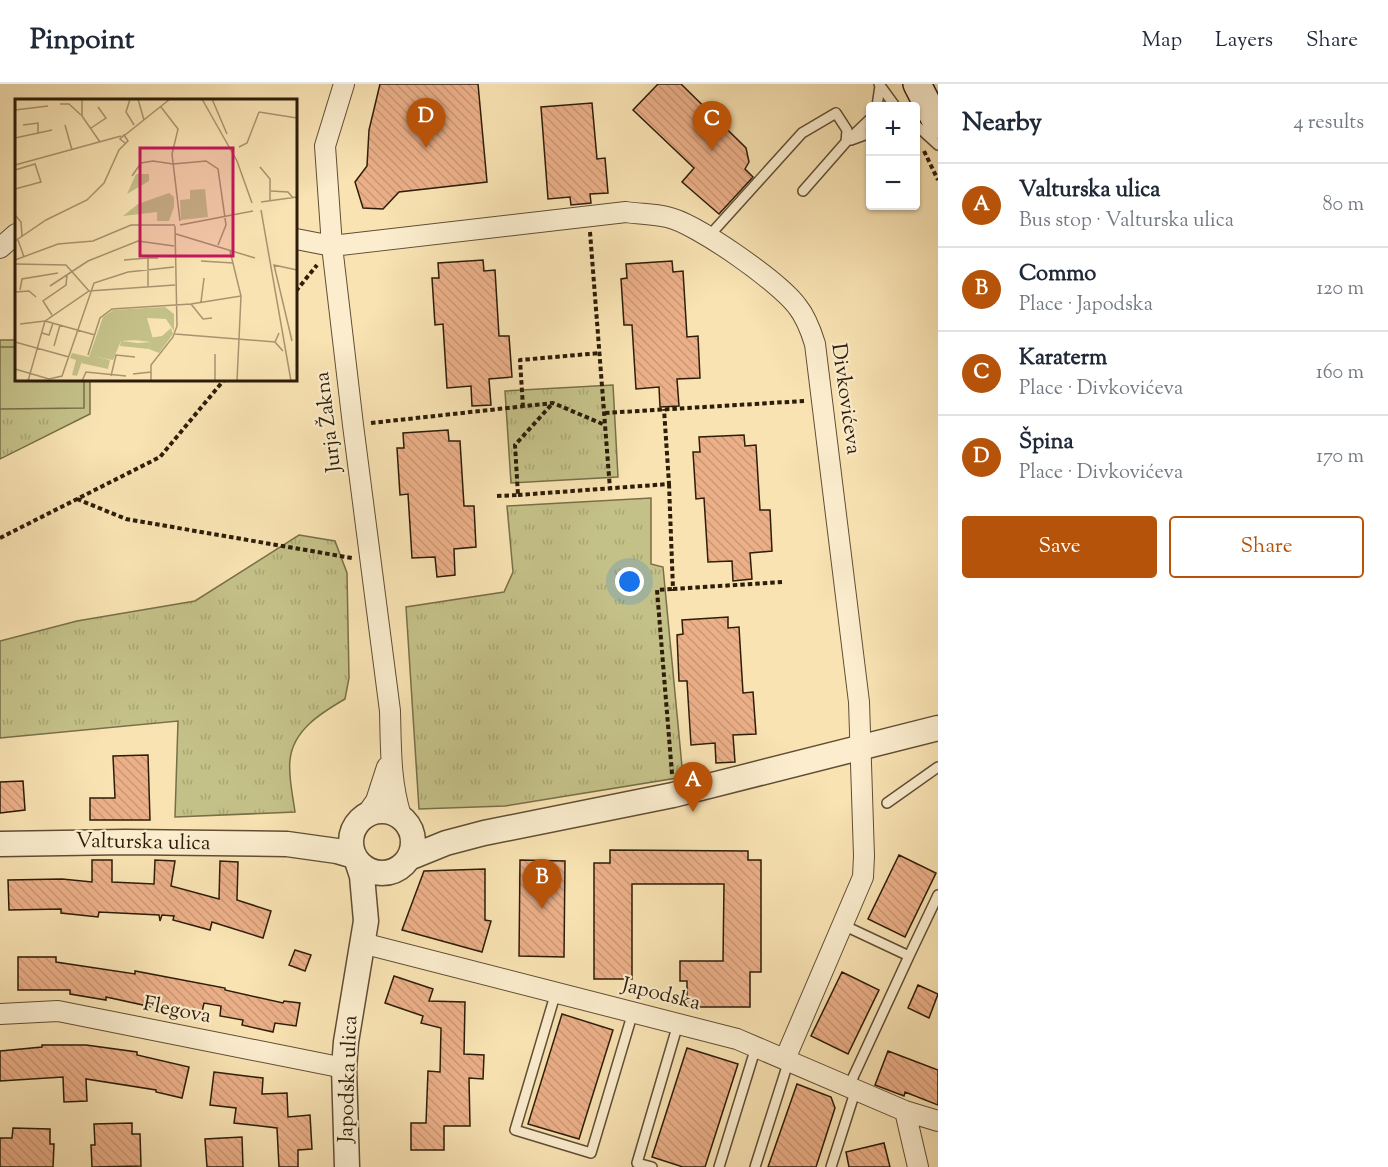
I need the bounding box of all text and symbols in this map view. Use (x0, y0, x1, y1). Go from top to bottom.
text: Pinpoint (30, 21, 134, 61)
text: Map (1142, 26, 1182, 56)
text: Layers (1215, 26, 1273, 56)
text: Share (1306, 26, 1358, 56)
pin: D (406, 98, 446, 148)
inset map (15, 99, 297, 381)
pin: C (692, 101, 732, 151)
map controls (866, 102, 920, 210)
button: + (866, 102, 920, 156)
text: Nearby (962, 105, 1042, 142)
text: 4 results (1293, 109, 1364, 138)
button: − (866, 156, 920, 210)
text: Valturska ulica (1019, 175, 1160, 207)
text: A (973, 191, 990, 220)
text: 80 m (1323, 191, 1364, 220)
text: Bus stop · Valturska ulica (1019, 207, 1234, 236)
text: Commo (1019, 259, 1096, 291)
text: B (975, 275, 988, 304)
text: 120 m (1316, 275, 1364, 304)
text: Place · Japodska (1019, 291, 1153, 320)
street label: Divkovićeva (822, 342, 868, 457)
text: Karaterm (1019, 343, 1107, 375)
text: C (973, 359, 990, 388)
text: 160 m (1316, 359, 1364, 388)
street label: Jurja Žakna (308, 370, 350, 475)
text: Place · Divkovićeva (1019, 375, 1183, 404)
text: Špina (1019, 427, 1074, 459)
text: D (974, 443, 989, 472)
text: 170 m (1316, 443, 1364, 472)
text: Place · Divkovićeva (1019, 459, 1183, 488)
button: Save (962, 516, 1157, 578)
button: Share (1169, 516, 1364, 578)
your location (615, 567, 644, 596)
pin: A (674, 762, 712, 812)
street label: Valturska ulica (75, 827, 211, 859)
pin: B (522, 860, 562, 909)
street label: Japodska (618, 971, 704, 1019)
street label: Flegova (140, 990, 214, 1032)
street label: Japodska ulica (332, 1015, 366, 1144)

